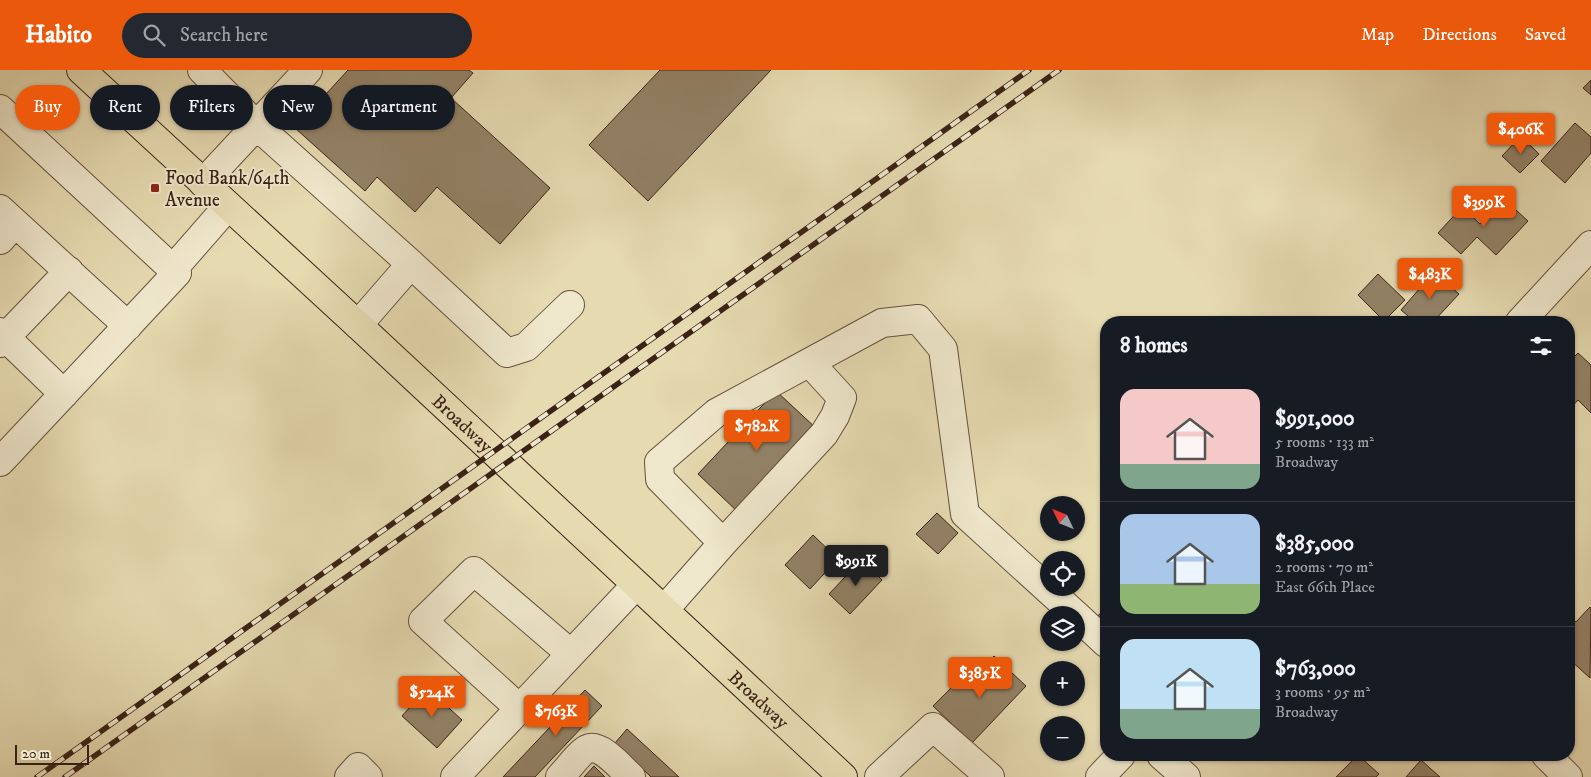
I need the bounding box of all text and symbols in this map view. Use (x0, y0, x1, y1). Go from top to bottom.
search box (122, 13, 472, 58)
text: Habito (25, 20, 92, 50)
icon: search (140, 21, 168, 49)
text: Search here (180, 24, 268, 47)
text: Map (1361, 24, 1394, 46)
text: Directions (1422, 24, 1497, 46)
text: Saved (1525, 24, 1566, 46)
chip: Buy (15, 85, 80, 130)
chip: Rent (90, 85, 160, 130)
chip: Filters (170, 85, 253, 130)
chip: New (263, 85, 332, 130)
chip: Apartment (342, 85, 455, 130)
pin: $406K (1486, 112, 1556, 155)
text: $406K (1498, 119, 1544, 139)
place label: Food Bank/64th Avenue (165, 167, 290, 212)
marker: Food Bank/64th Avenue (149, 182, 161, 194)
pin: $399K (1449, 186, 1519, 228)
text: $399K (1463, 192, 1505, 212)
pin: $483K (1395, 258, 1465, 300)
text: $483K (1408, 264, 1452, 284)
icon: filters (1527, 332, 1555, 360)
text: 8 homes (1120, 333, 1188, 359)
street label: Broadway (427, 390, 498, 459)
text: $991,000 (1275, 406, 1355, 432)
icon: home (1160, 409, 1220, 469)
pin: $782K (722, 410, 792, 452)
text: $782K (735, 416, 779, 436)
text: 5 rooms · 133 m² (1275, 432, 1374, 452)
text: Broadway (1275, 452, 1338, 472)
north arrow (1040, 496, 1085, 541)
map controls (1040, 496, 1085, 761)
text: $385,000 (1275, 531, 1354, 557)
icon: home (1160, 534, 1220, 594)
pin: $991K (821, 544, 891, 587)
text: $991K (835, 551, 877, 571)
button: locate (1040, 551, 1085, 596)
text: 2 rooms · 70 m² (1275, 557, 1373, 577)
text: East 66th Place (1275, 577, 1375, 597)
button: layers (1040, 606, 1085, 651)
pin: $385K (945, 656, 1015, 699)
text: $763,000 (1275, 656, 1356, 682)
icon: home (1160, 659, 1220, 719)
button: + (1040, 661, 1085, 706)
text: $385K (959, 663, 1001, 683)
street label: Broadway (723, 666, 794, 735)
pin: $524K (397, 676, 467, 718)
text: $524K (410, 682, 455, 702)
text: 3 rooms · 95 m² (1275, 682, 1370, 702)
pin: $763K (521, 694, 591, 737)
text: $763K (535, 701, 577, 721)
text: Broadway (1275, 702, 1338, 722)
button: − (1040, 716, 1085, 761)
scale bar (15, 742, 89, 765)
text: 20 m (22, 745, 50, 763)

